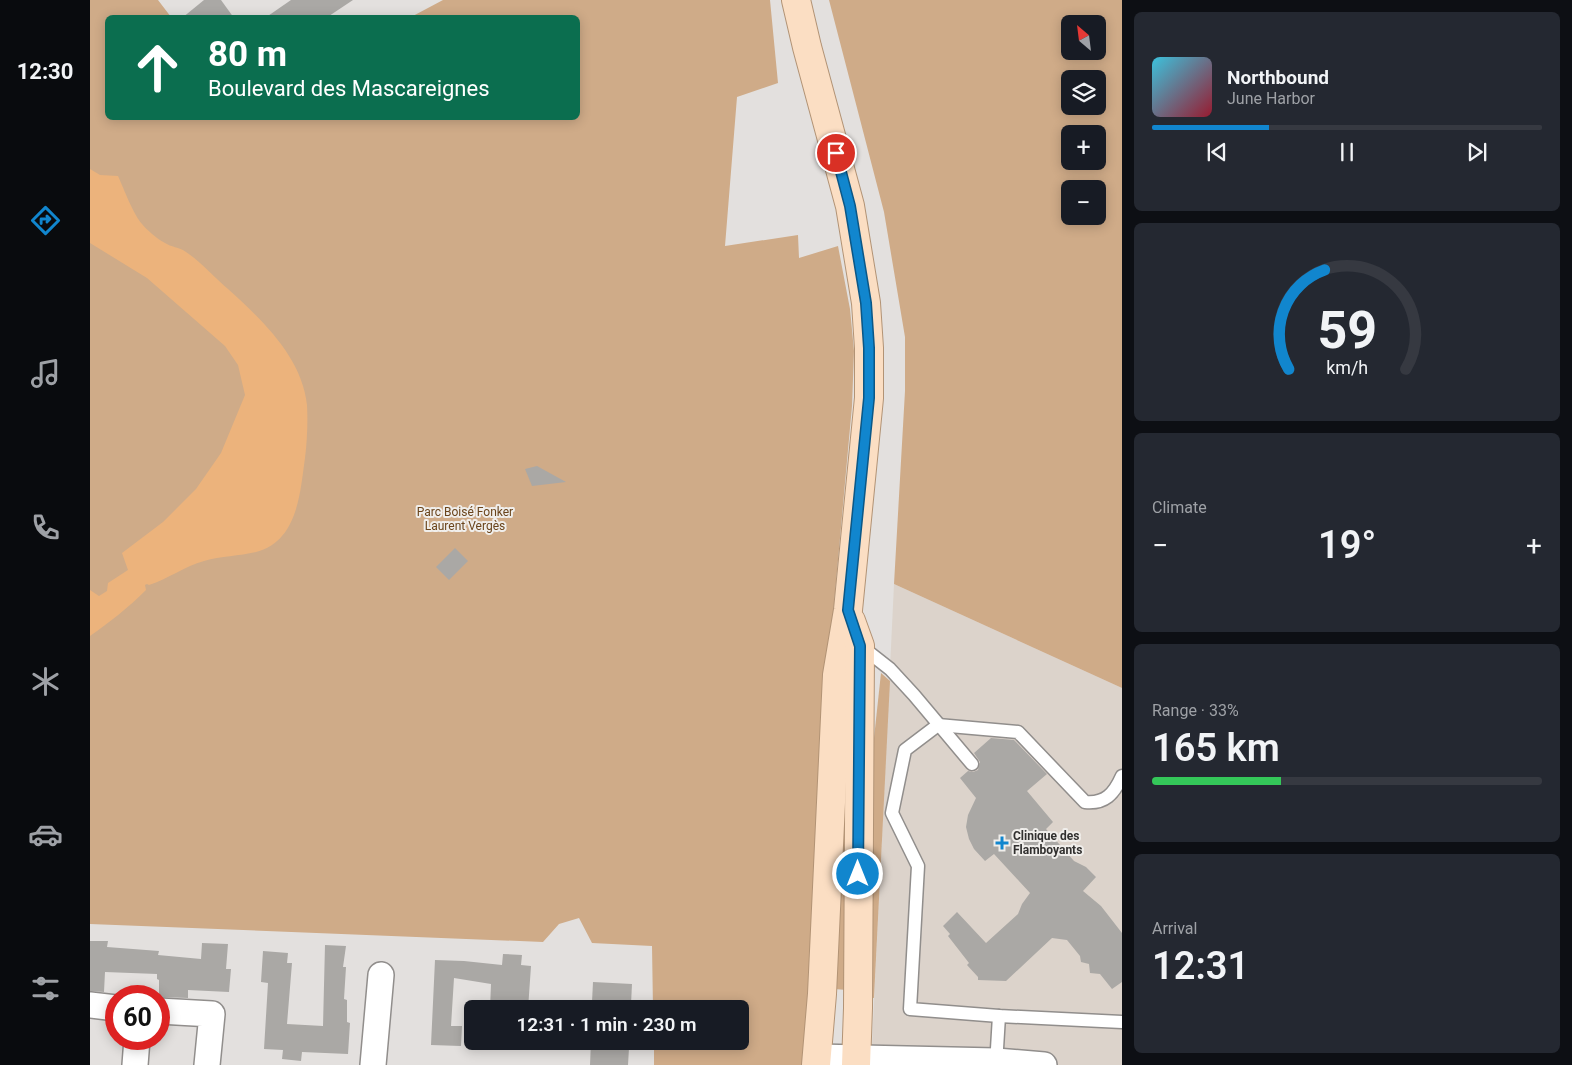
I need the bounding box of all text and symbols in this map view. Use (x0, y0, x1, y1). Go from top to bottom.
north arrow (1061, 15, 1106, 60)
map controls (1061, 15, 1106, 225)
text: 80 m (208, 34, 287, 75)
icon: ahead (125, 35, 190, 100)
text: 12:30 (17, 59, 73, 84)
text: Northbound (1227, 66, 1329, 89)
button: layers (1061, 70, 1106, 115)
text: Boulevard des Mascareignes (208, 76, 490, 101)
text: June Harbor (1227, 89, 1315, 108)
button: + (1061, 125, 1106, 170)
pin (815, 132, 857, 174)
icon: previous (1203, 138, 1231, 166)
icon: pause (1333, 138, 1361, 166)
icon: next (1463, 138, 1491, 166)
icon: arrive (822, 139, 850, 167)
button: − (1061, 180, 1106, 225)
icon: directions (28, 203, 63, 238)
text: 59 (1317, 300, 1377, 361)
icon: music (28, 356, 63, 391)
text: km/h (1326, 357, 1368, 378)
text: Climate (1152, 498, 1207, 517)
park label: Parc Boisé Fonker Laurent Vergès (417, 505, 513, 533)
icon: phone (28, 510, 63, 545)
text: 19° (1318, 523, 1376, 567)
text: − (1152, 529, 1168, 562)
text: + (1526, 529, 1542, 562)
icon: climate (28, 664, 63, 699)
text: Range · 33% (1152, 701, 1239, 720)
text: 165 km (1152, 726, 1280, 770)
icon: car (28, 817, 63, 852)
place label: Clinique des Flamboyants (1013, 829, 1082, 857)
marker: Clinique des Flamboyants (995, 836, 1009, 850)
position arrow (831, 847, 883, 899)
text: Arrival (1152, 919, 1197, 938)
text: 12:31 (1152, 944, 1249, 988)
icon: filters (28, 971, 63, 1006)
speed limit sign: 60 (105, 985, 170, 1050)
text: 12:31 · 1 min · 230 m (516, 1013, 697, 1036)

